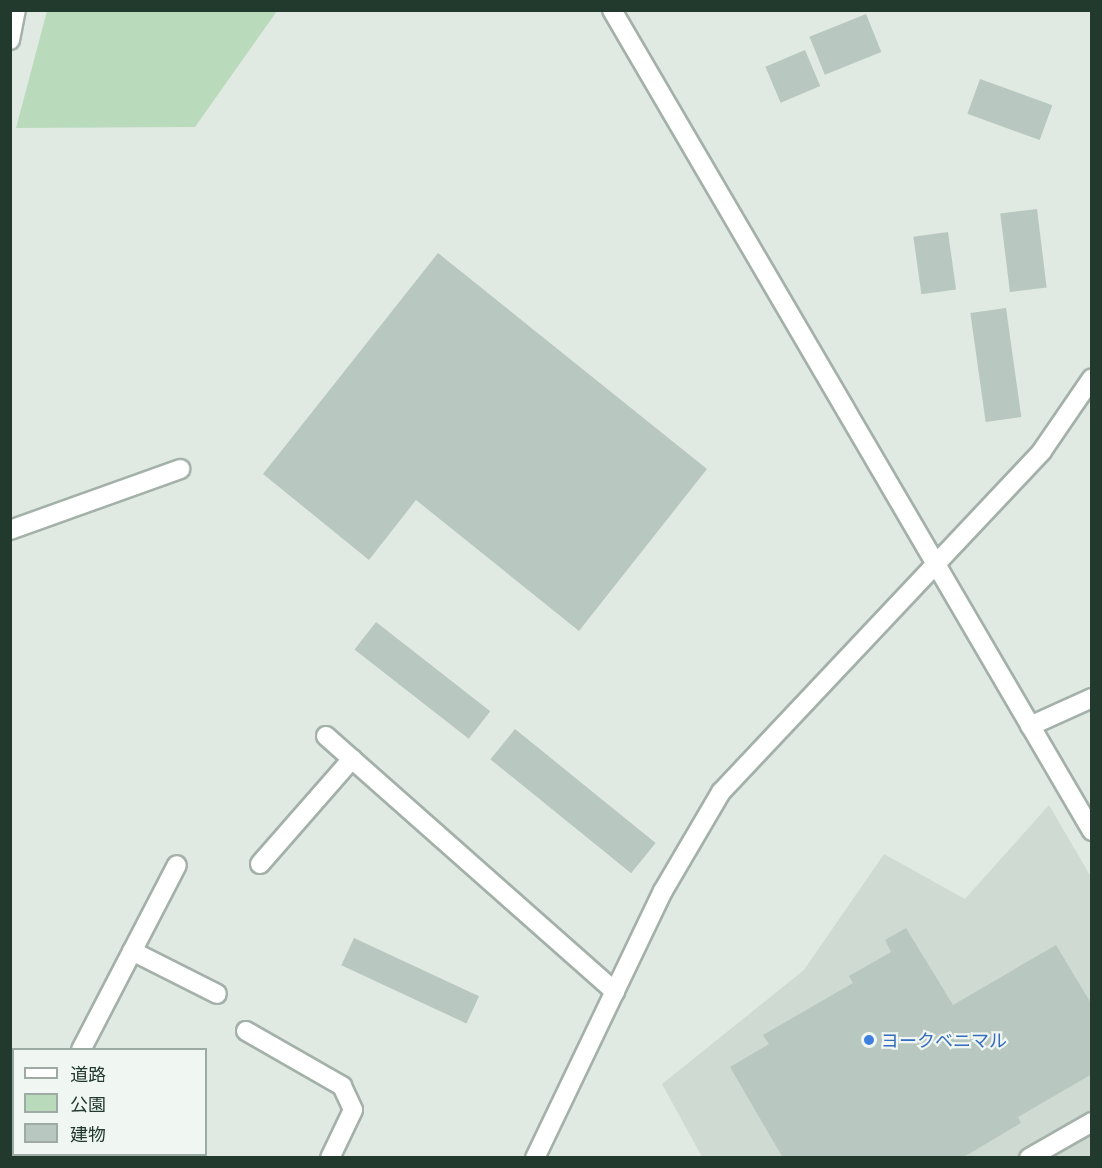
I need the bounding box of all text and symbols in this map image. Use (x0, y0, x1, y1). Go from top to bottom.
place label: ヨークベニマル (881, 1029, 1007, 1051)
marker: ヨークベニマル (862, 1033, 876, 1047)
legend (12, 1048, 207, 1156)
text: 道路 (70, 1062, 106, 1086)
text: 公園 (70, 1092, 106, 1116)
text: 建物 (70, 1122, 106, 1146)

